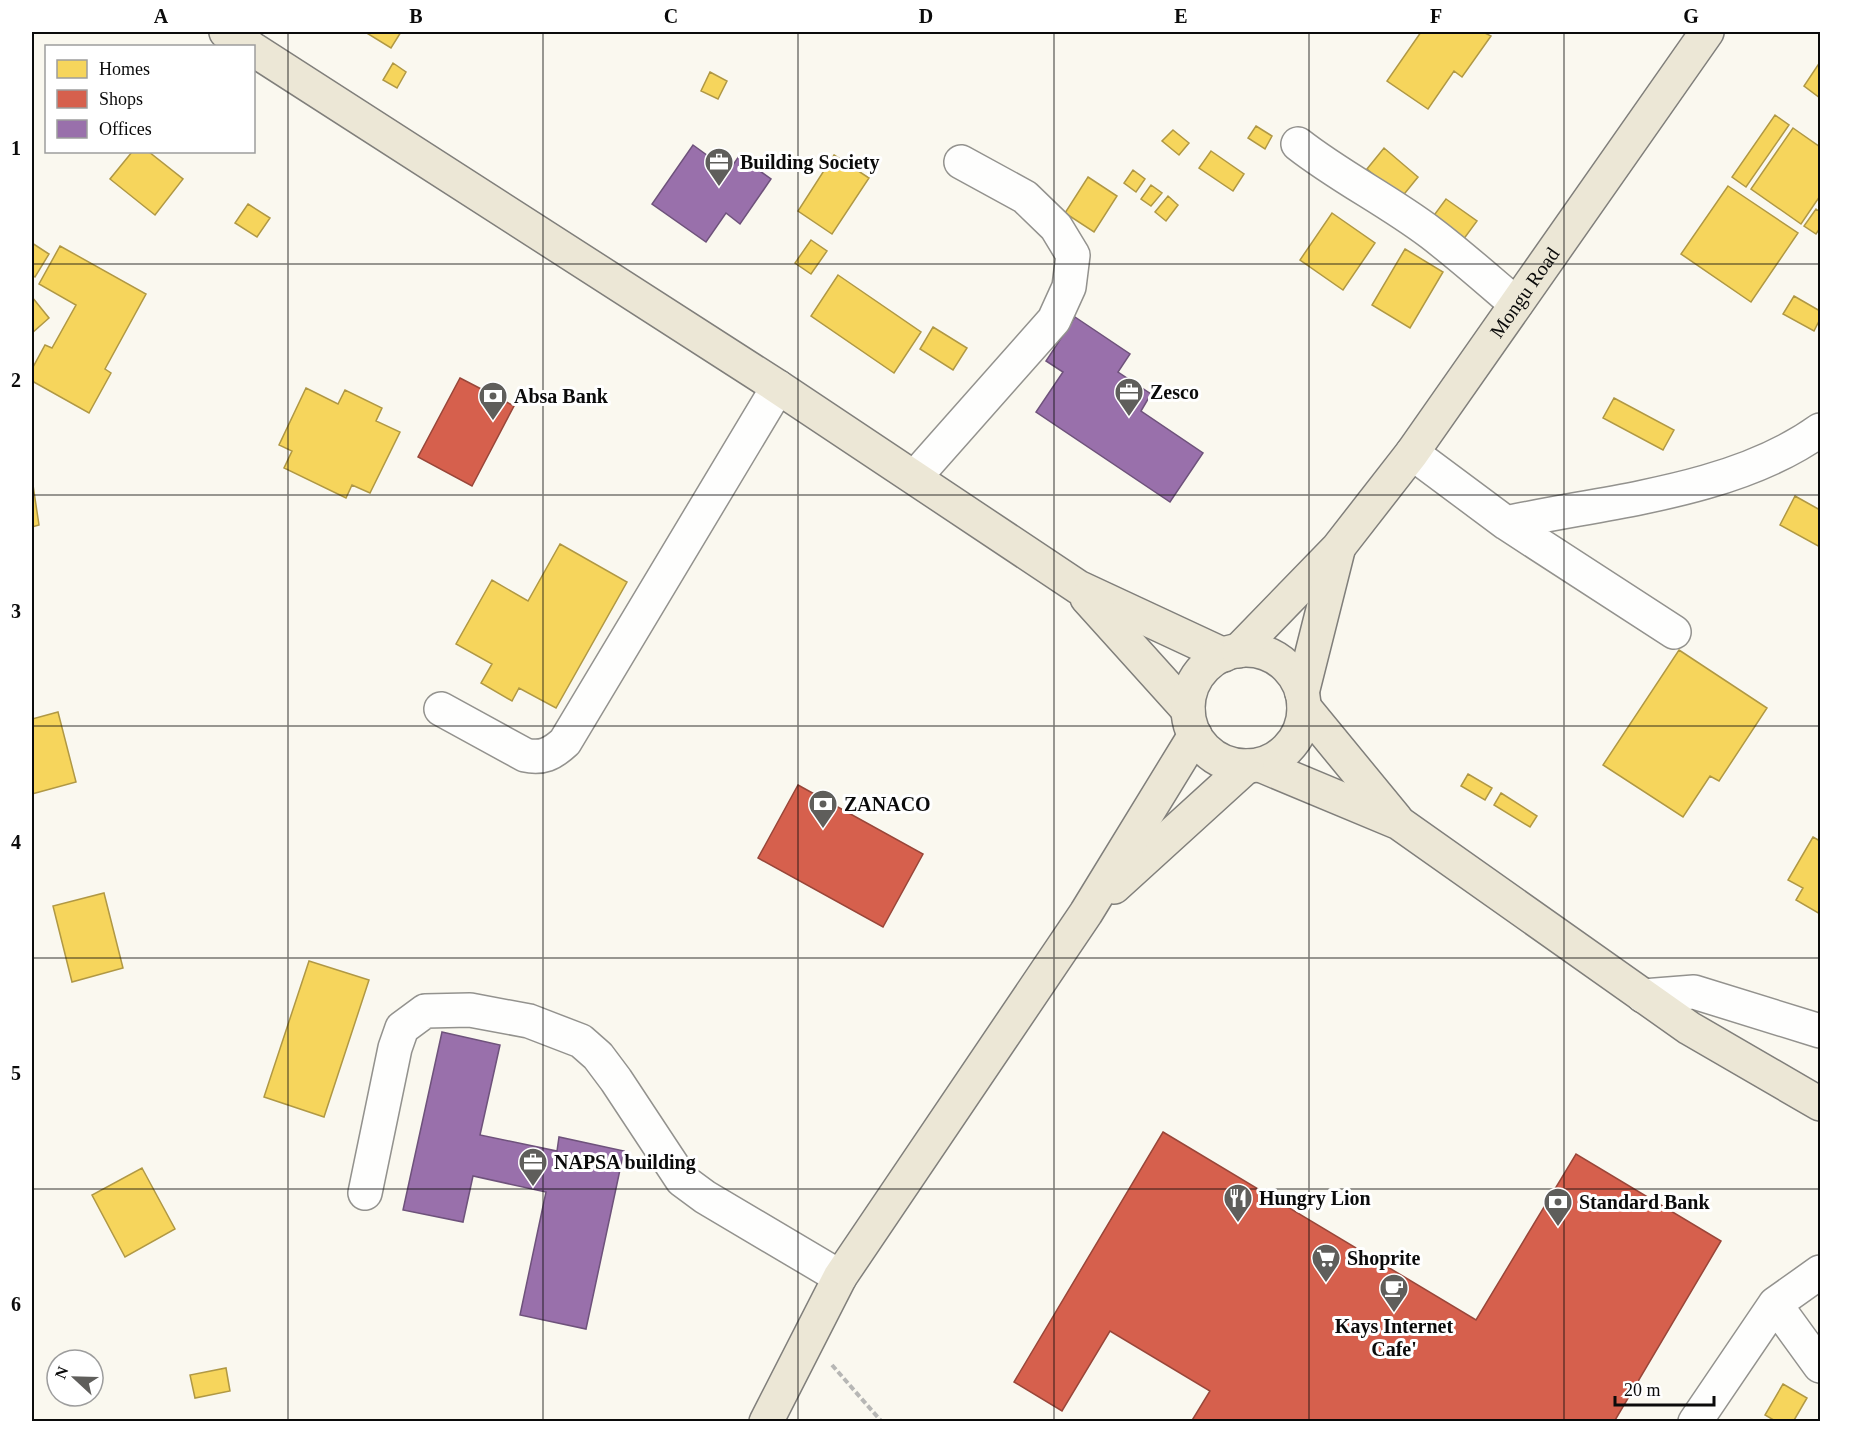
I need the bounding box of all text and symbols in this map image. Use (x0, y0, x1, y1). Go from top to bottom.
text: A (154, 5, 169, 27)
text: B (409, 5, 423, 27)
text: C (664, 5, 678, 27)
text: D (919, 5, 933, 27)
text: E (1174, 5, 1188, 27)
text: F (1430, 5, 1442, 27)
text: G (1683, 5, 1699, 27)
legend (45, 45, 255, 153)
text: Homes (99, 59, 150, 79)
text: Shops (99, 89, 143, 109)
text: Offices (99, 119, 152, 139)
text: 1 (11, 137, 21, 159)
office icon: Building Society (703, 146, 735, 188)
place label: Building Society (740, 151, 879, 174)
street label: Mongu Road (1485, 243, 1564, 342)
text: 2 (11, 369, 21, 391)
office icon: Zesco (1113, 376, 1145, 418)
bank icon: Absa Bank (477, 380, 509, 422)
place label: Zesco (1150, 381, 1199, 403)
place label: Absa Bank (514, 385, 609, 407)
text: 3 (11, 600, 21, 622)
bank icon: ZANACO (807, 788, 839, 830)
place label: ZANACO (844, 793, 931, 815)
text: 4 (11, 831, 21, 853)
text: 5 (11, 1062, 21, 1084)
office icon: NAPSA building (517, 1146, 549, 1188)
place label: NAPSA building (554, 1151, 696, 1174)
restaurant icon: Hungry Lion (1222, 1182, 1254, 1224)
bank icon: Standard Bank (1542, 1186, 1574, 1228)
place label: Hungry Lion (1259, 1187, 1371, 1210)
place label: Standard Bank (1579, 1191, 1710, 1213)
supermarket icon: Shoprite (1310, 1242, 1342, 1284)
place label: Shoprite (1347, 1247, 1420, 1270)
cafe icon: Kays Internet Cafe' (1378, 1272, 1410, 1314)
text: 6 (11, 1293, 21, 1315)
place label: Kays Internet Cafe' (1335, 1315, 1453, 1360)
north arrow (45, 1348, 105, 1408)
text: N (52, 1364, 72, 1381)
scale bar (1615, 1369, 1714, 1407)
text: 20 m (1624, 1380, 1661, 1400)

